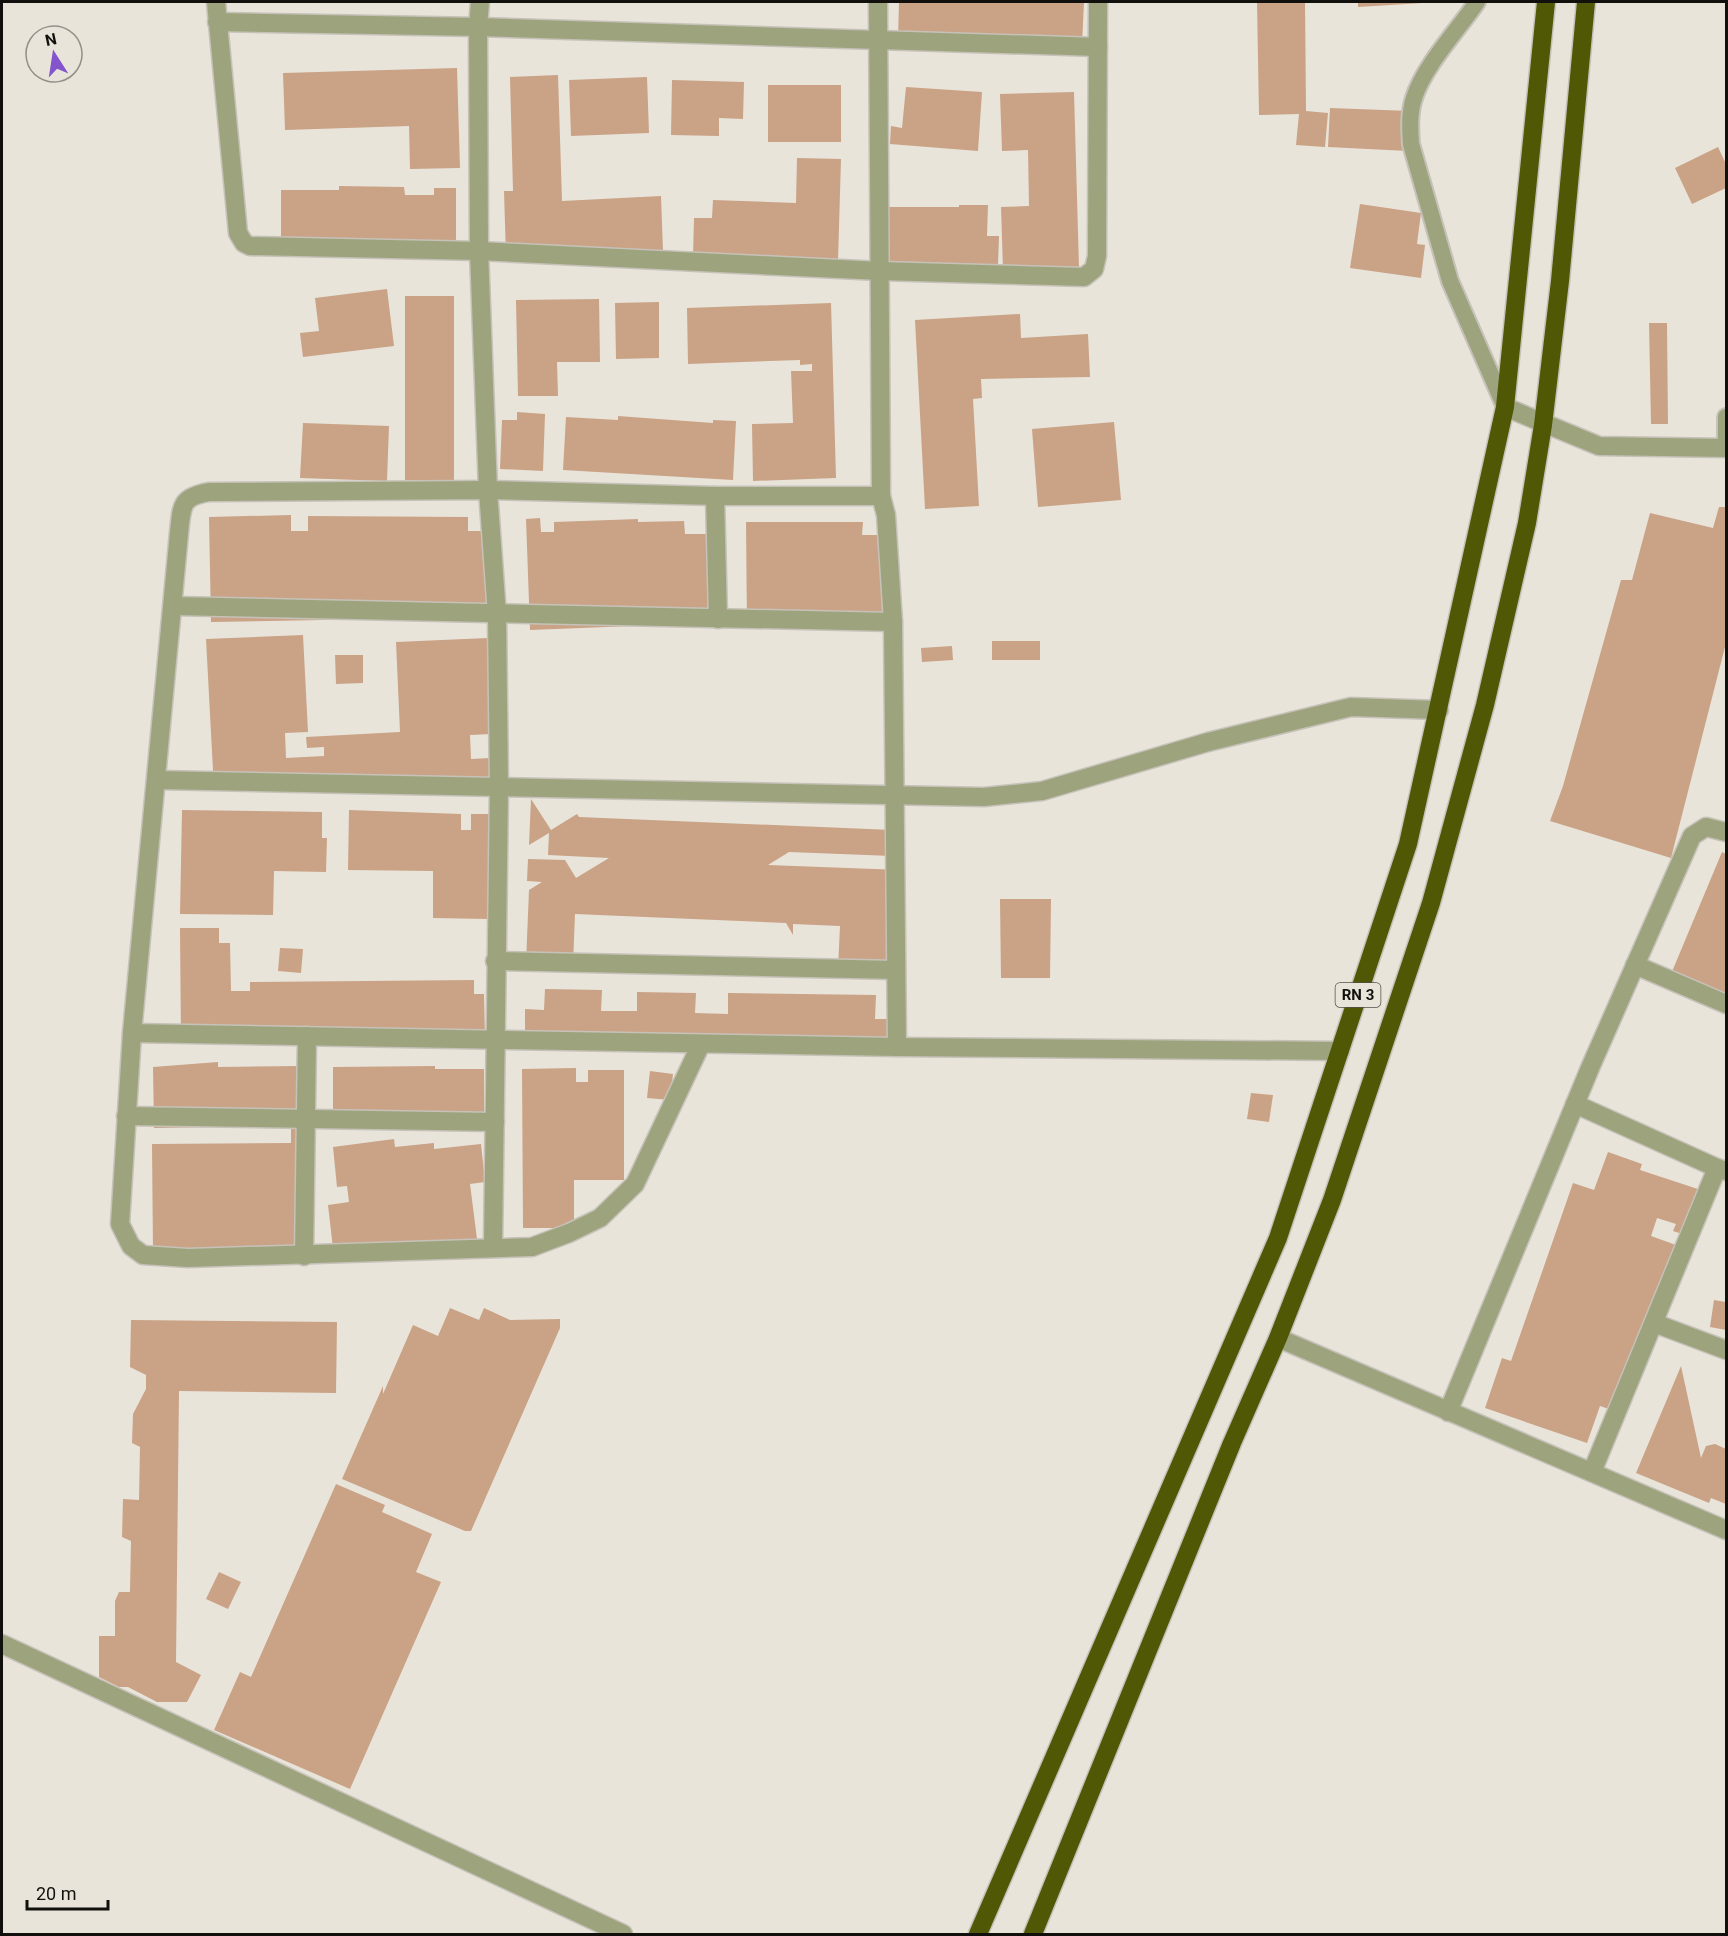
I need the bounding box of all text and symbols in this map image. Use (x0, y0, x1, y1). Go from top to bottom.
north arrow (24, 24, 84, 84)
text: N (43, 29, 58, 50)
road number: RN 3 (1336, 983, 1380, 1007)
scale bar (27, 1873, 108, 1911)
text: 20 m (36, 1883, 76, 1904)

